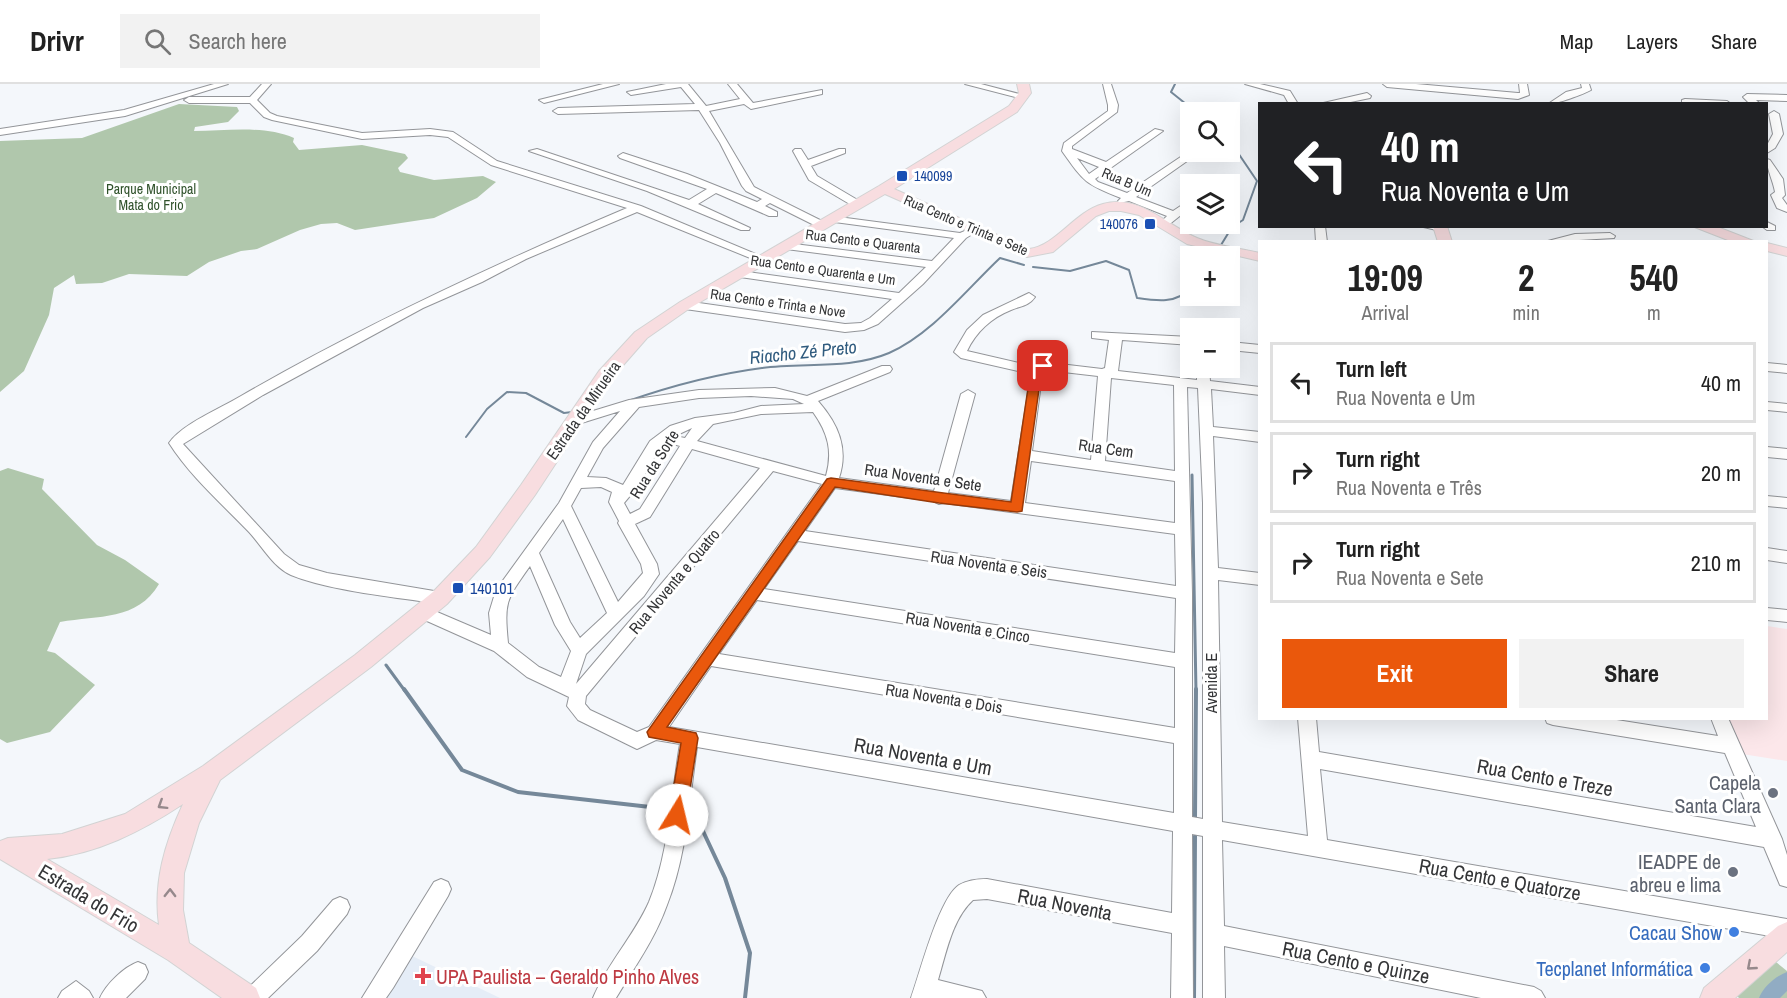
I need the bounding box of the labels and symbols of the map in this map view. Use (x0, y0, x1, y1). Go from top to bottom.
street label: Rua B Um (1099, 163, 1155, 201)
place label: 140099 (914, 167, 952, 185)
marker: 140099 (895, 169, 909, 183)
park label: Parque Municipal Mata do Frio (106, 180, 196, 214)
street label: Rua Cento e Trinta e Sete (901, 191, 1031, 259)
place label: 140076 (1100, 215, 1138, 233)
marker: 140076 (1143, 217, 1157, 231)
street label: Rua Cento e Quarenta (805, 225, 922, 257)
street label: Rua Cento e Quarenta e Um (749, 251, 897, 289)
street label: Rua Cento e Trinta e Nove (709, 285, 847, 321)
water label: Riacho Zé Preto (748, 334, 858, 370)
pin (1017, 340, 1068, 391)
street label: Estrada da Mirueira (541, 356, 626, 464)
street label: Rua da Sorte (624, 425, 684, 503)
street label: Rua Cem (1077, 433, 1135, 463)
street label: Rua Noventa e Sete (863, 458, 983, 496)
street label: Rua Noventa e Quatro (623, 524, 725, 638)
street label: Rua Noventa e Seis (929, 545, 1049, 583)
place label: 140101 (470, 577, 514, 599)
marker: 140101 (451, 581, 465, 595)
street label: Rua Noventa e Cinco (904, 606, 1032, 648)
street label: Avenida E (1200, 653, 1222, 714)
street label: Rua Noventa e Dois (884, 678, 1004, 718)
street label: Rua Noventa e Um (852, 731, 994, 781)
street label: Rua Cento e Treze (1475, 752, 1615, 802)
place label: Capela Santa Clara (1674, 769, 1761, 819)
position arrow (645, 783, 709, 847)
marker: Capela Santa Clara (1766, 786, 1780, 800)
one-way arrow (158, 797, 168, 809)
place label: IEADPE de abreu e lima (1630, 848, 1721, 898)
street label: Rua Cento e Quatorze (1417, 851, 1583, 907)
street label: Estrada do Frio (34, 857, 144, 939)
marker: IEADPE de abreu e lima (1726, 865, 1740, 879)
street label: Rua Noventa (1015, 882, 1115, 926)
one-way arrow (164, 889, 176, 898)
place label: Cacau Show (1629, 919, 1722, 946)
marker: Cacau Show (1727, 925, 1741, 939)
street label: Rua Cento e Quinze (1280, 934, 1432, 990)
place label: Tecplanet Informática (1536, 955, 1693, 982)
one-way arrow (1746, 959, 1757, 970)
marker: Tecplanet Informática (1698, 961, 1712, 975)
place label: UPA Paulista – Geraldo Pinho Alves (436, 963, 699, 990)
marker: UPA Paulista – Geraldo Pinho Alves (414, 967, 432, 985)

